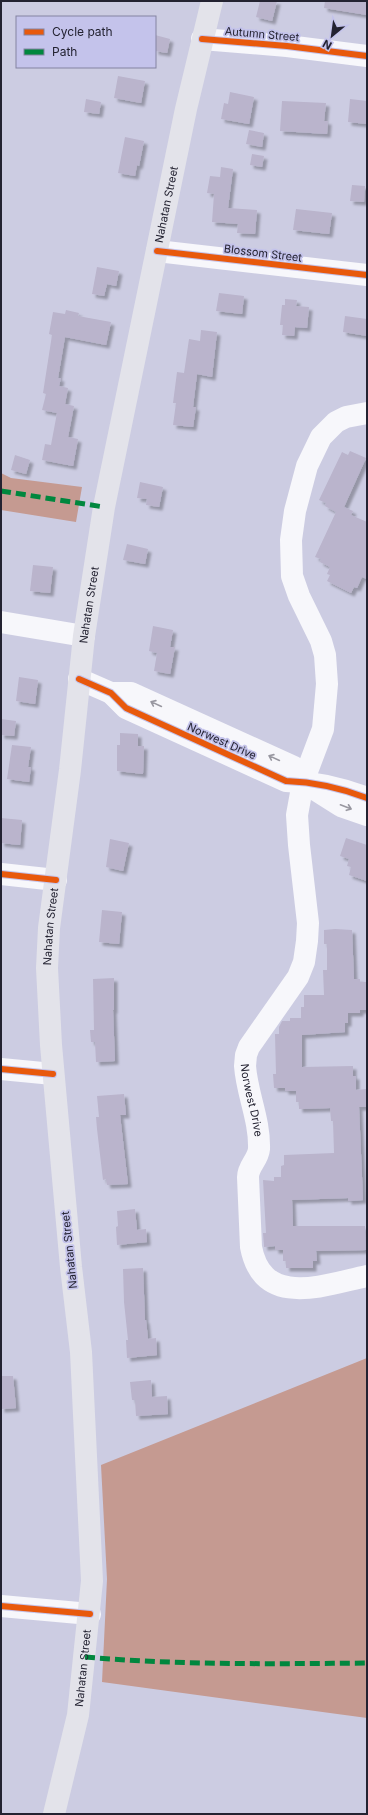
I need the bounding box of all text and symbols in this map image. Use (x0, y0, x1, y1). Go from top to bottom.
legend (16, 16, 156, 68)
north arrow (312, 16, 352, 56)
text: Cycle path (52, 24, 113, 39)
street label: Autumn Street (224, 24, 300, 44)
text: N (320, 37, 334, 53)
text: Path (52, 44, 77, 59)
street label: Nahatan Street (152, 165, 181, 244)
street label: Blossom Street (223, 241, 303, 265)
street label: Nahatan Street (76, 565, 102, 644)
one-way arrow (150, 700, 162, 707)
street label: Norwest Drive (185, 720, 259, 762)
one-way arrow (269, 754, 281, 761)
one-way arrow (340, 804, 352, 812)
street label: Nahatan Street (40, 887, 61, 966)
street label: Norwest Drive (238, 1063, 266, 1137)
street label: Nahatan Street (58, 1210, 80, 1289)
street label: Nahatan Street (72, 1628, 94, 1707)

